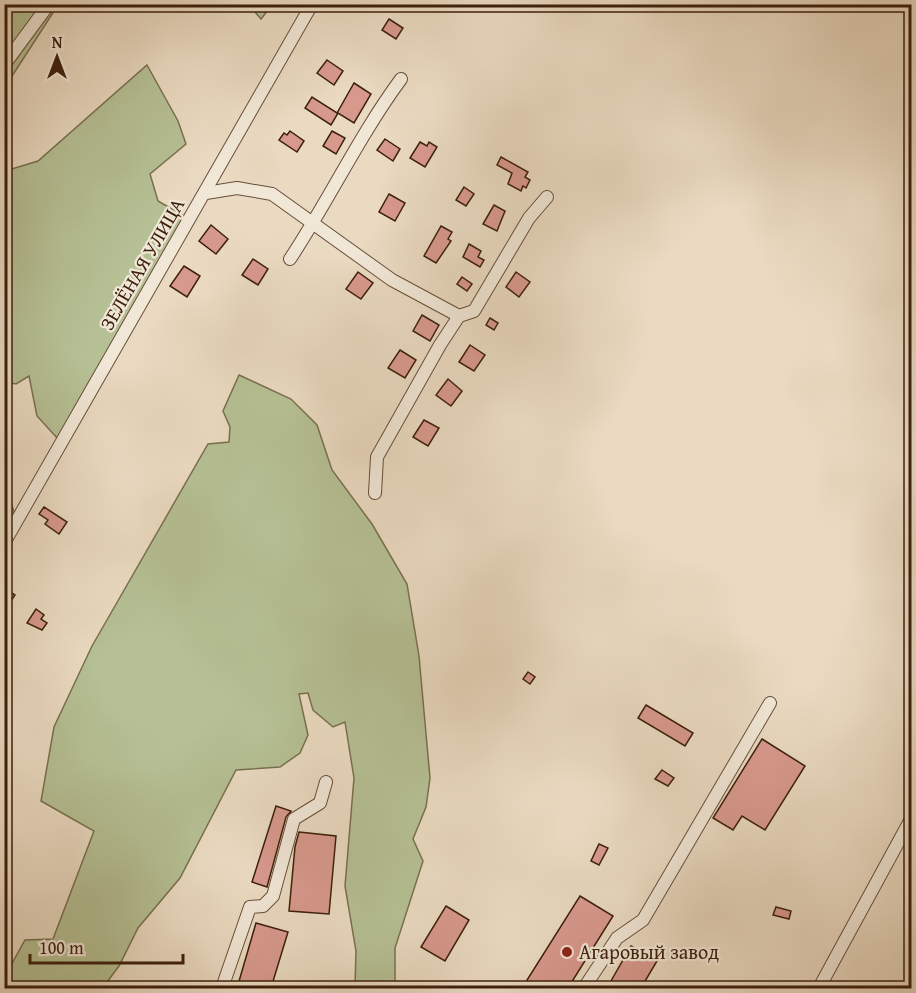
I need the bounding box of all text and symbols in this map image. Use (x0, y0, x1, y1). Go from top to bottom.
north arrow (27, 27, 87, 87)
text: N (52, 30, 63, 54)
street label: ЗЕЛЁНАЯ УЛИЦА (92, 192, 191, 335)
scale bar (30, 927, 183, 965)
text: 100 m (39, 934, 84, 961)
place label: Агаровый завод (579, 937, 719, 966)
marker: Агаровый завод (560, 945, 574, 959)

